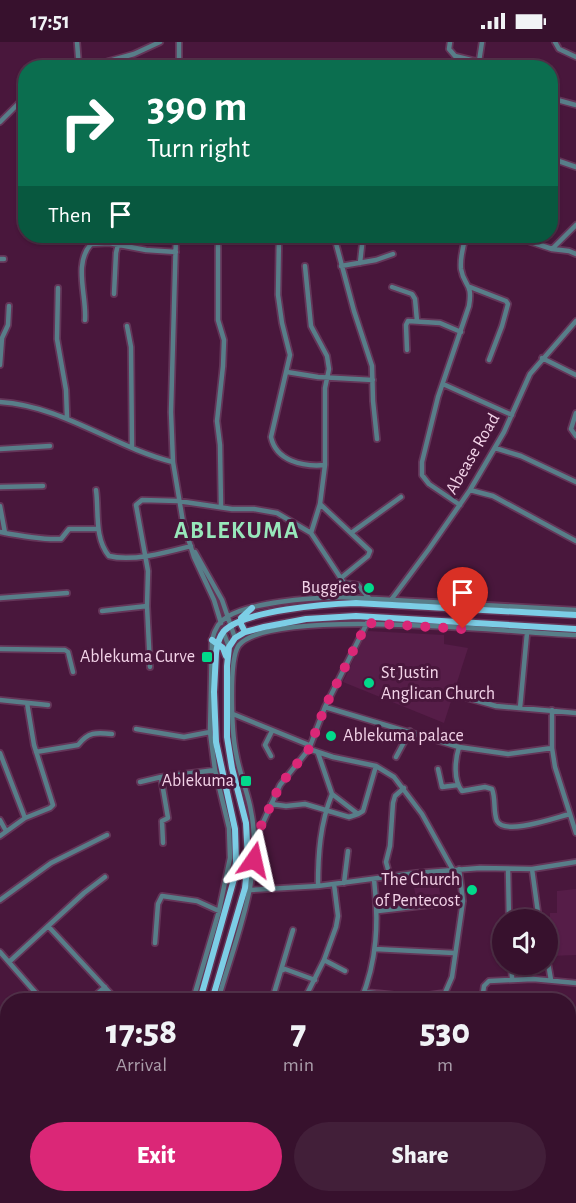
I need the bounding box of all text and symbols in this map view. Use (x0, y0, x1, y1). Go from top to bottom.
text: 17:51 (30, 10, 70, 32)
icon: right (48, 84, 126, 162)
text: 390 m (147, 86, 248, 128)
text: Turn right (147, 135, 250, 162)
icon: arrive (104, 198, 137, 231)
text: Then (48, 204, 92, 226)
street label: Abease Road (443, 411, 503, 497)
district label: ABLEKUMA (174, 519, 300, 543)
pin (437, 567, 488, 629)
icon: arrive (446, 576, 479, 609)
place label: Buggies (301, 579, 357, 597)
marker: Buggies (362, 581, 376, 595)
place label: Ablekuma Curve (80, 648, 195, 666)
marker: Ablekuma Curve (200, 650, 214, 664)
place label: St Justin Anglican Church (381, 664, 495, 703)
marker: St Justin Anglican Church (362, 676, 376, 690)
place label: Ablekuma palace (343, 727, 464, 745)
marker: Ablekuma palace (324, 729, 338, 743)
place label: Ablekuma (162, 772, 234, 790)
marker: Ablekuma (239, 774, 253, 788)
position arrow (222, 828, 286, 892)
place label: The Church of Pentecost (375, 871, 460, 910)
marker: The Church of Pentecost (465, 883, 479, 897)
map controls (492, 909, 558, 975)
button: sound (492, 909, 558, 975)
text: 17:58 (106, 1014, 177, 1050)
text: 7 (290, 1014, 306, 1050)
text: 530 (420, 1014, 470, 1050)
text: Arrival (116, 1055, 167, 1075)
text: min (283, 1055, 314, 1075)
text: m (437, 1055, 453, 1075)
button: Exit (30, 1122, 282, 1191)
button: Share (294, 1122, 546, 1191)

